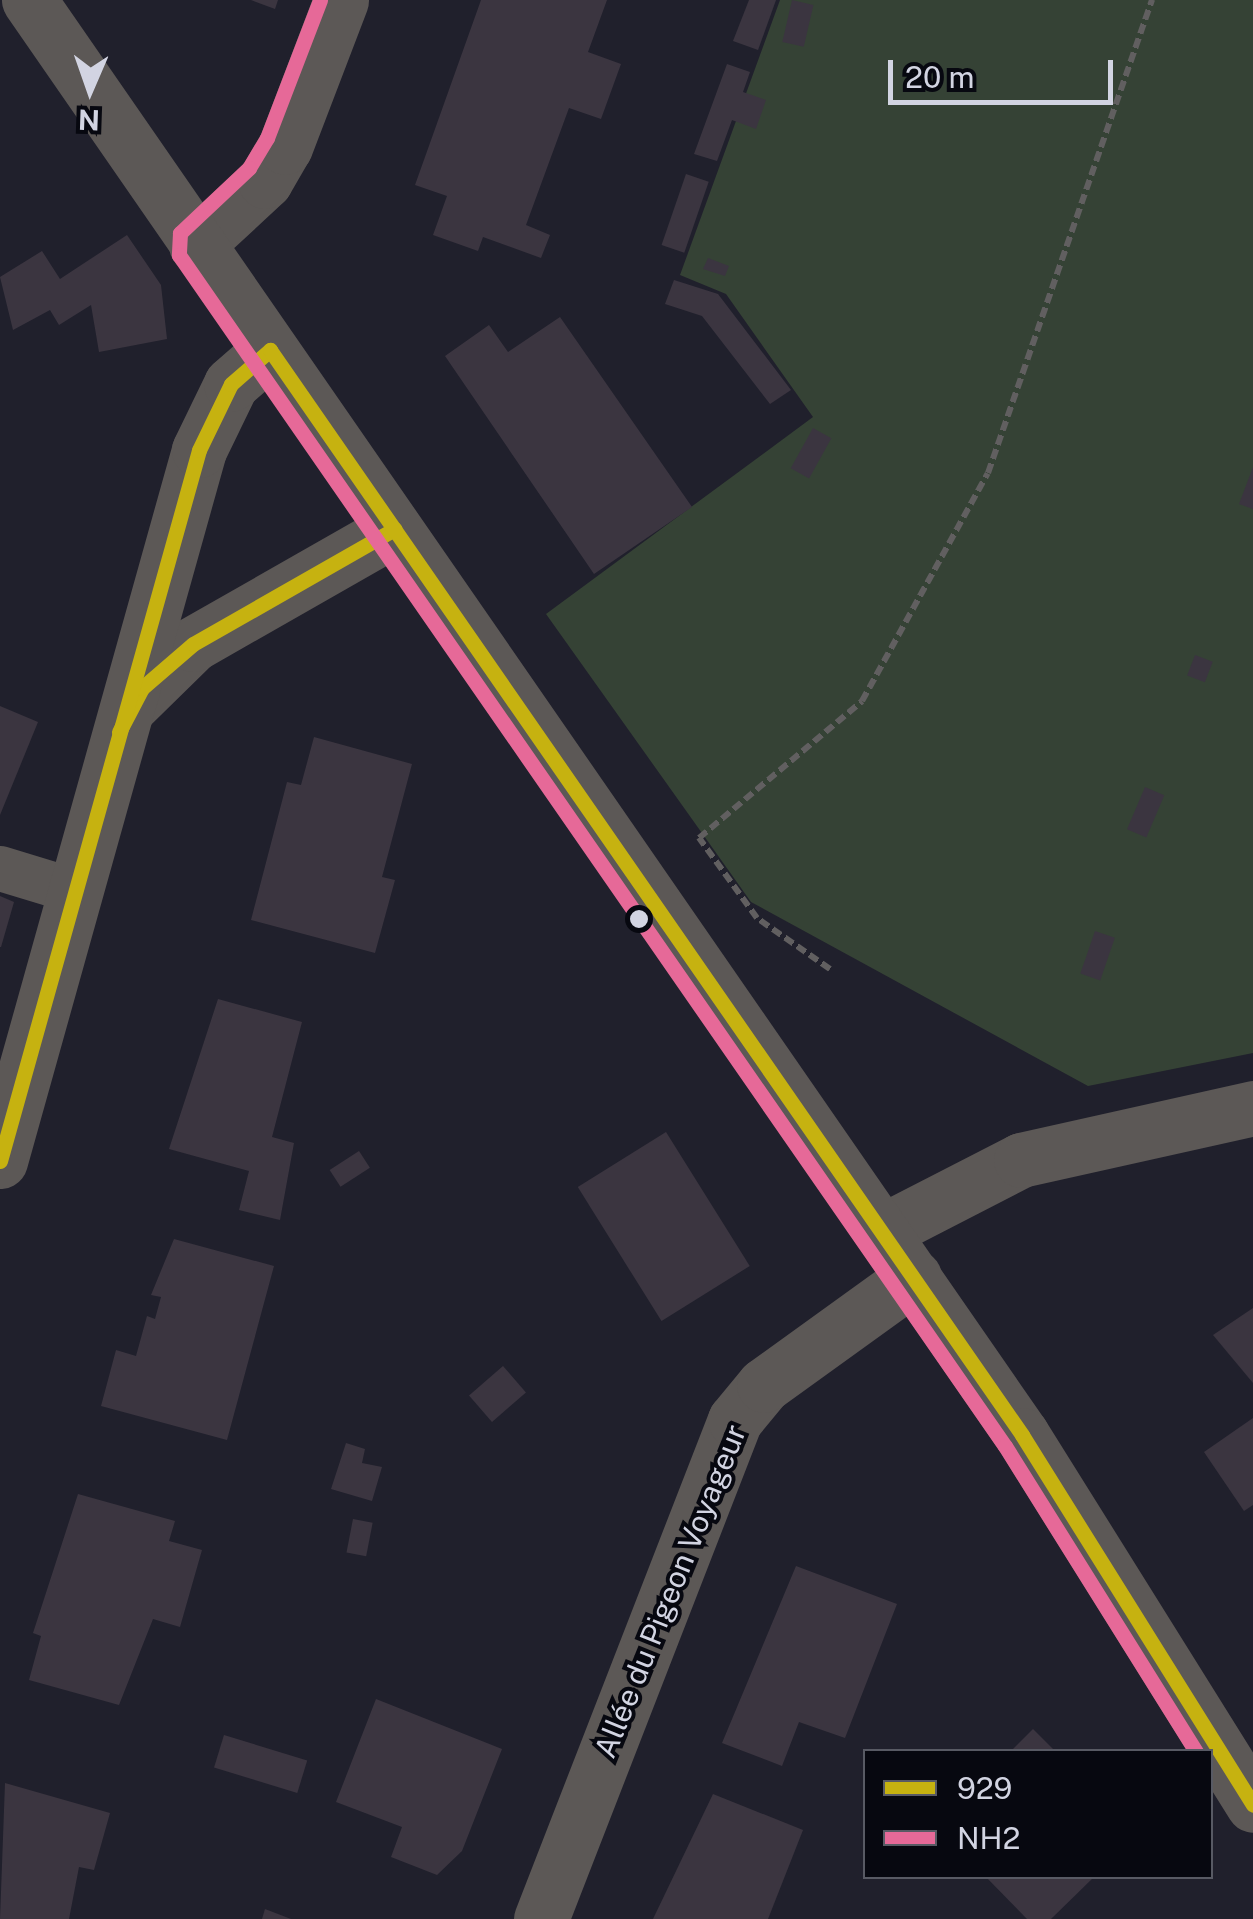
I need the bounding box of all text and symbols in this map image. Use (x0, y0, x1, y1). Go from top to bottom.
north arrow (40, 40, 140, 140)
scale bar (893, 40, 1118, 102)
text: 20 m (905, 59, 974, 95)
text: N (77, 104, 100, 137)
unlabelled marker (629, 909, 649, 929)
street label: Allée du Pigeon Voyageur (586, 1418, 754, 1764)
legend (863, 1749, 1213, 1879)
text: 929 (957, 1770, 1012, 1806)
text: NH2 (957, 1820, 1020, 1856)

